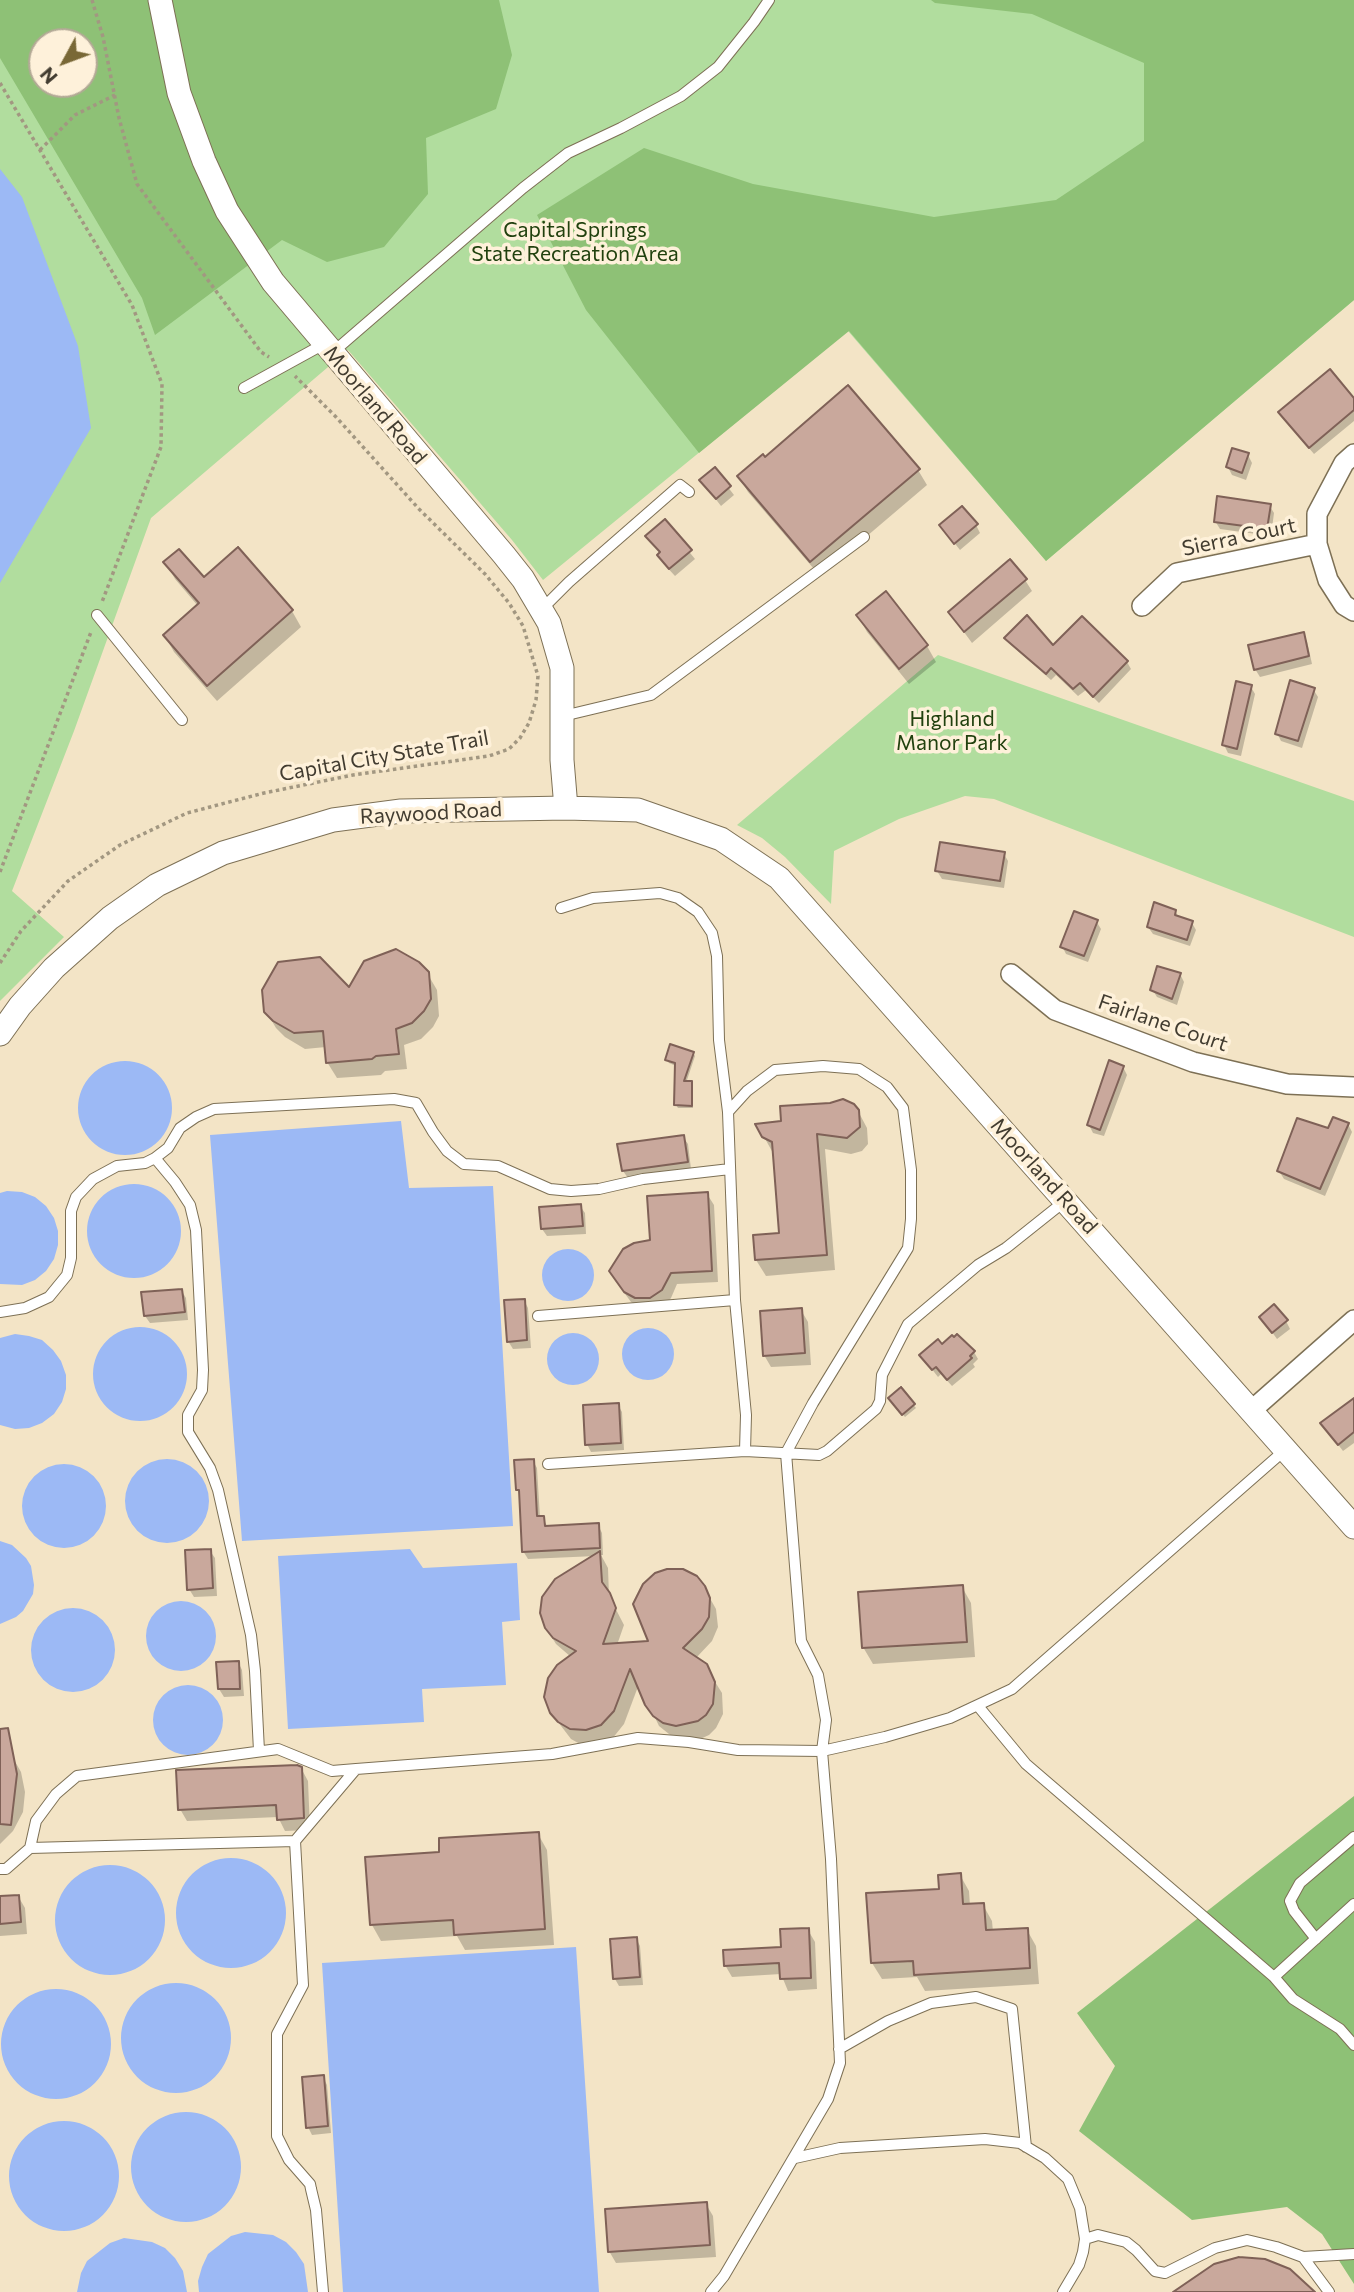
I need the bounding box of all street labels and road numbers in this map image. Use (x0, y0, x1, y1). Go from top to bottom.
street label: Moorland Road (318, 341, 432, 469)
street label: Sierra Court (1180, 513, 1298, 561)
street label: Capital City State Trail (277, 725, 491, 787)
street label: Raywood Road (359, 797, 503, 829)
street label: Fairlane Court (1095, 989, 1231, 1057)
street label: Moorland Road (985, 1113, 1103, 1239)

